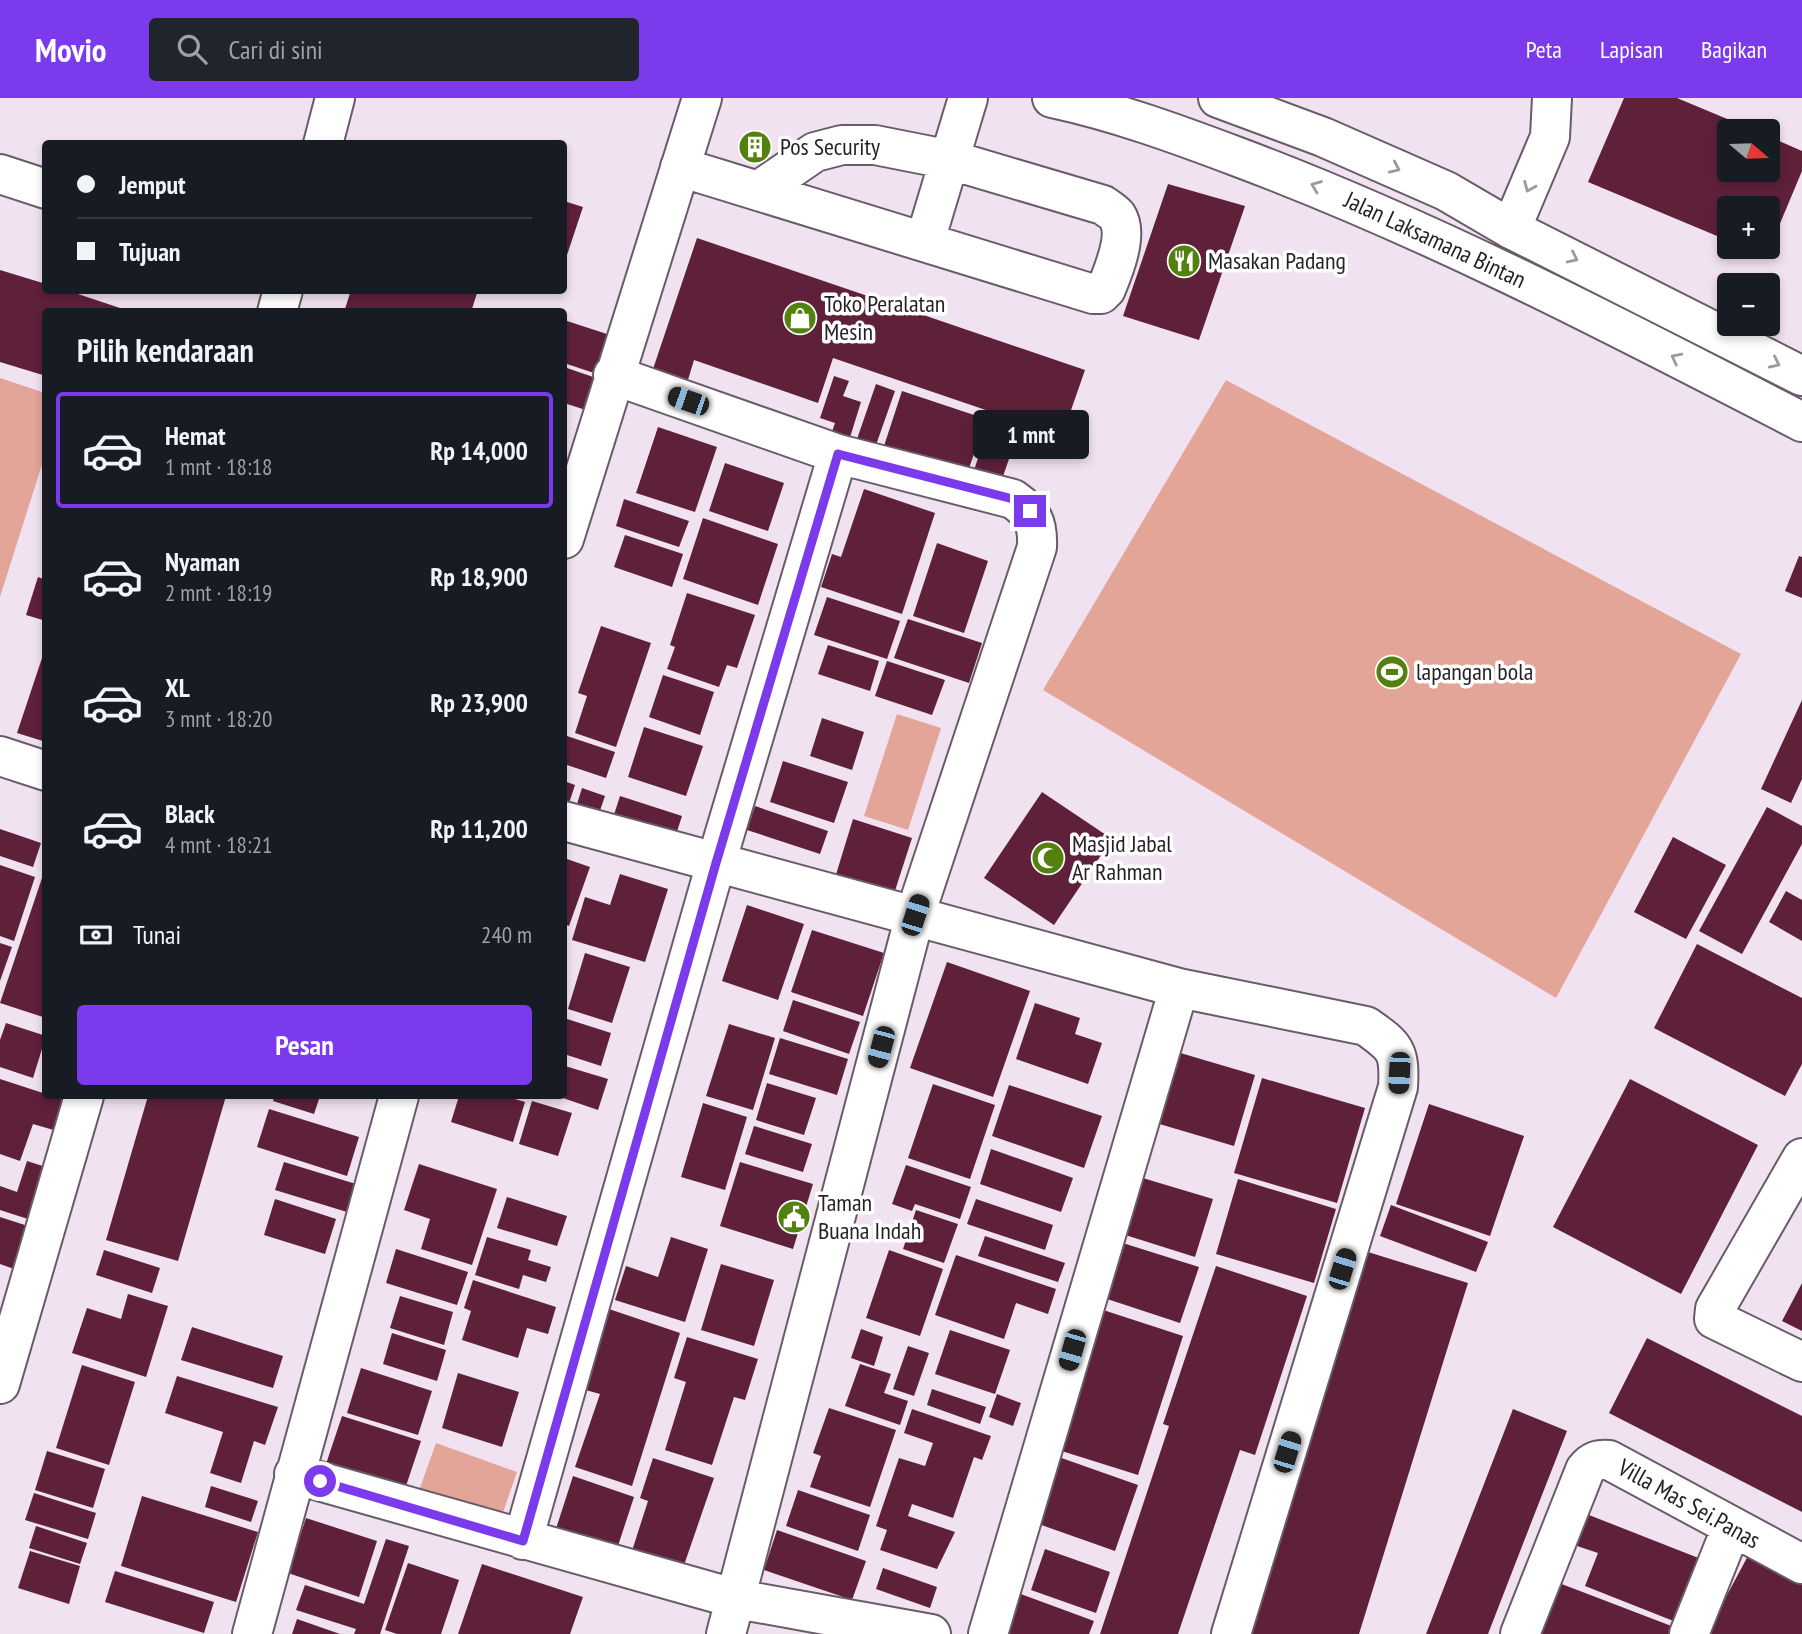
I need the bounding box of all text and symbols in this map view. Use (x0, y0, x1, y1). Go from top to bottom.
search box (149, 18, 639, 81)
text: Movio (35, 28, 107, 71)
icon: search (173, 30, 211, 68)
text: Cari di sini (229, 33, 323, 66)
text: Peta (1526, 34, 1562, 65)
text: Lapisan (1600, 34, 1663, 65)
text: Bagikan (1701, 34, 1767, 65)
north arrow (1717, 119, 1780, 182)
map controls (1717, 119, 1780, 336)
building icon: Pos Security (736, 128, 774, 166)
place label: Pos Security (780, 131, 880, 162)
one-way arrow (1388, 160, 1401, 174)
text: Jemput (119, 168, 186, 201)
one-way arrow (1523, 179, 1537, 192)
one-way arrow (1310, 180, 1322, 194)
street label: Jalan Laksamana Bintan (1339, 184, 1531, 295)
button: + (1717, 196, 1780, 259)
text: Tujuan (119, 235, 181, 268)
restaurant icon: Masakan Padang (1165, 242, 1203, 280)
place label: Masakan Padang (1208, 245, 1346, 276)
one-way arrow (1566, 250, 1578, 264)
button: − (1717, 273, 1780, 336)
place label: Toko Peralatan Mesin (824, 288, 945, 347)
shop icon: Toko Peralatan Mesin (781, 299, 819, 337)
text: Pilih kendaraan (77, 329, 254, 371)
one-way arrow (1671, 352, 1683, 366)
one-way arrow (1767, 355, 1780, 369)
car (665, 384, 712, 418)
callout: 1 mnt (972, 410, 1088, 458)
icon: car (81, 419, 144, 482)
text: Hemat (165, 419, 226, 452)
text: 1 mnt (1007, 420, 1055, 449)
text: Rp 14,000 (430, 434, 528, 467)
text: 1 mnt · 18:18 (165, 452, 272, 481)
route end (1014, 495, 1046, 527)
icon: car (81, 545, 144, 608)
text: Nyaman (165, 545, 240, 578)
text: Rp 18,900 (430, 560, 528, 593)
text: 2 mnt · 18:19 (165, 578, 272, 607)
sports icon: lapangan bola (1373, 653, 1411, 691)
place label: lapangan bola (1416, 656, 1533, 687)
icon: car (81, 671, 144, 734)
text: XL (165, 671, 190, 704)
text: Rp 23,900 (430, 686, 528, 719)
text: 3 mnt · 18:20 (165, 704, 272, 733)
icon: car (81, 797, 144, 860)
text: Black (165, 797, 215, 830)
text: Rp 11,200 (430, 812, 528, 845)
place label: Masjid Jabal Ar Rahman (1072, 828, 1172, 887)
text: 4 mnt · 18:21 (165, 830, 272, 859)
mosque icon: Masjid Jabal Ar Rahman (1029, 839, 1067, 877)
car (899, 892, 932, 938)
icon: cash (77, 916, 115, 954)
text: Tunai (133, 918, 181, 951)
text: 240 m (481, 920, 532, 949)
button: Pesan (77, 1005, 532, 1085)
car (866, 1024, 897, 1070)
car (1388, 1051, 1411, 1095)
place label: Taman Buana Indah (818, 1187, 921, 1246)
public building icon: Taman Buana Indah (775, 1198, 813, 1236)
car (1326, 1246, 1359, 1292)
car (1057, 1327, 1088, 1373)
car (1271, 1429, 1304, 1475)
street label: Villa Mas Sei.Panas (1612, 1451, 1766, 1555)
route start (304, 1465, 336, 1497)

